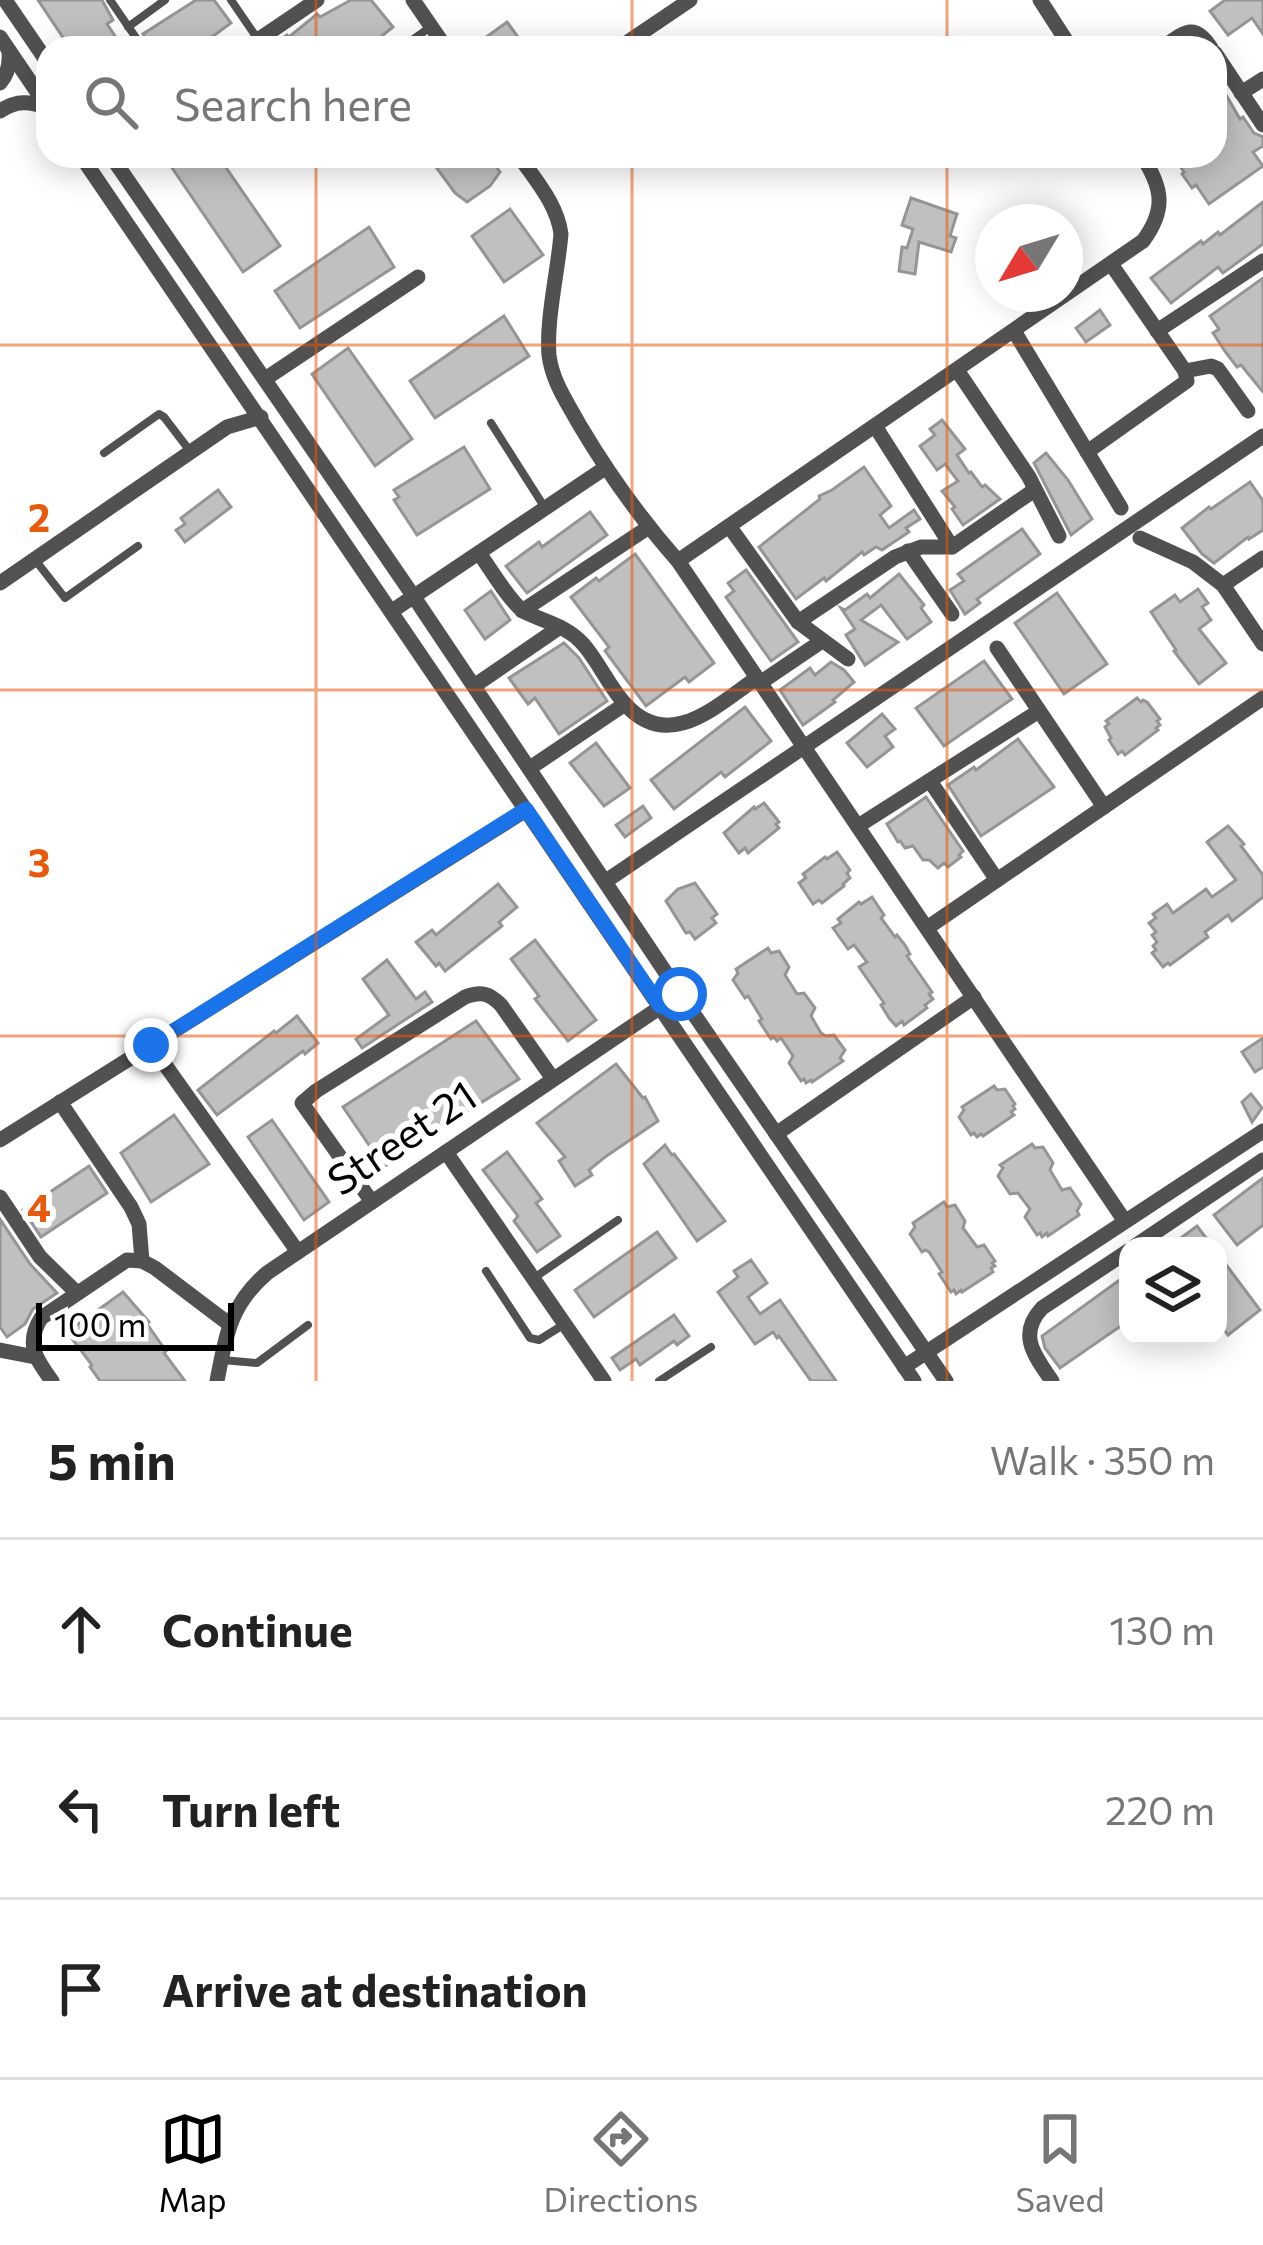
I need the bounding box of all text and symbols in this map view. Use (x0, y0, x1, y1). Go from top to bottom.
search box (36, 36, 1227, 168)
icon: search (78, 69, 144, 135)
text: Search here (174, 75, 412, 130)
north arrow (975, 204, 1083, 312)
text: 2 (28, 492, 50, 540)
text: 3 (28, 837, 50, 885)
route start (653, 967, 707, 1021)
route end (124, 1018, 178, 1072)
street label: Street 21 (317, 1068, 485, 1205)
text: 4 (27, 1182, 51, 1230)
map controls (1119, 1237, 1227, 1345)
button: layers (1119, 1237, 1227, 1345)
scale bar (36, 1297, 234, 1350)
text: 100 m (54, 1303, 146, 1344)
text: 5 min (48, 1428, 176, 1491)
text: Walk · 350 m (990, 1435, 1215, 1483)
icon: ahead (48, 1596, 114, 1662)
text: Continue (162, 1601, 353, 1656)
text: 130 m (1109, 1605, 1215, 1653)
icon: left (48, 1776, 114, 1842)
text: Turn left (162, 1781, 340, 1836)
text: 220 m (1105, 1785, 1215, 1833)
icon: arrive (48, 1956, 114, 2022)
text: Arrive at destination (162, 1961, 588, 2016)
tab: Map (159, 2106, 227, 2219)
tab: Directions (544, 2106, 698, 2219)
tab: Saved (1015, 2106, 1104, 2219)

